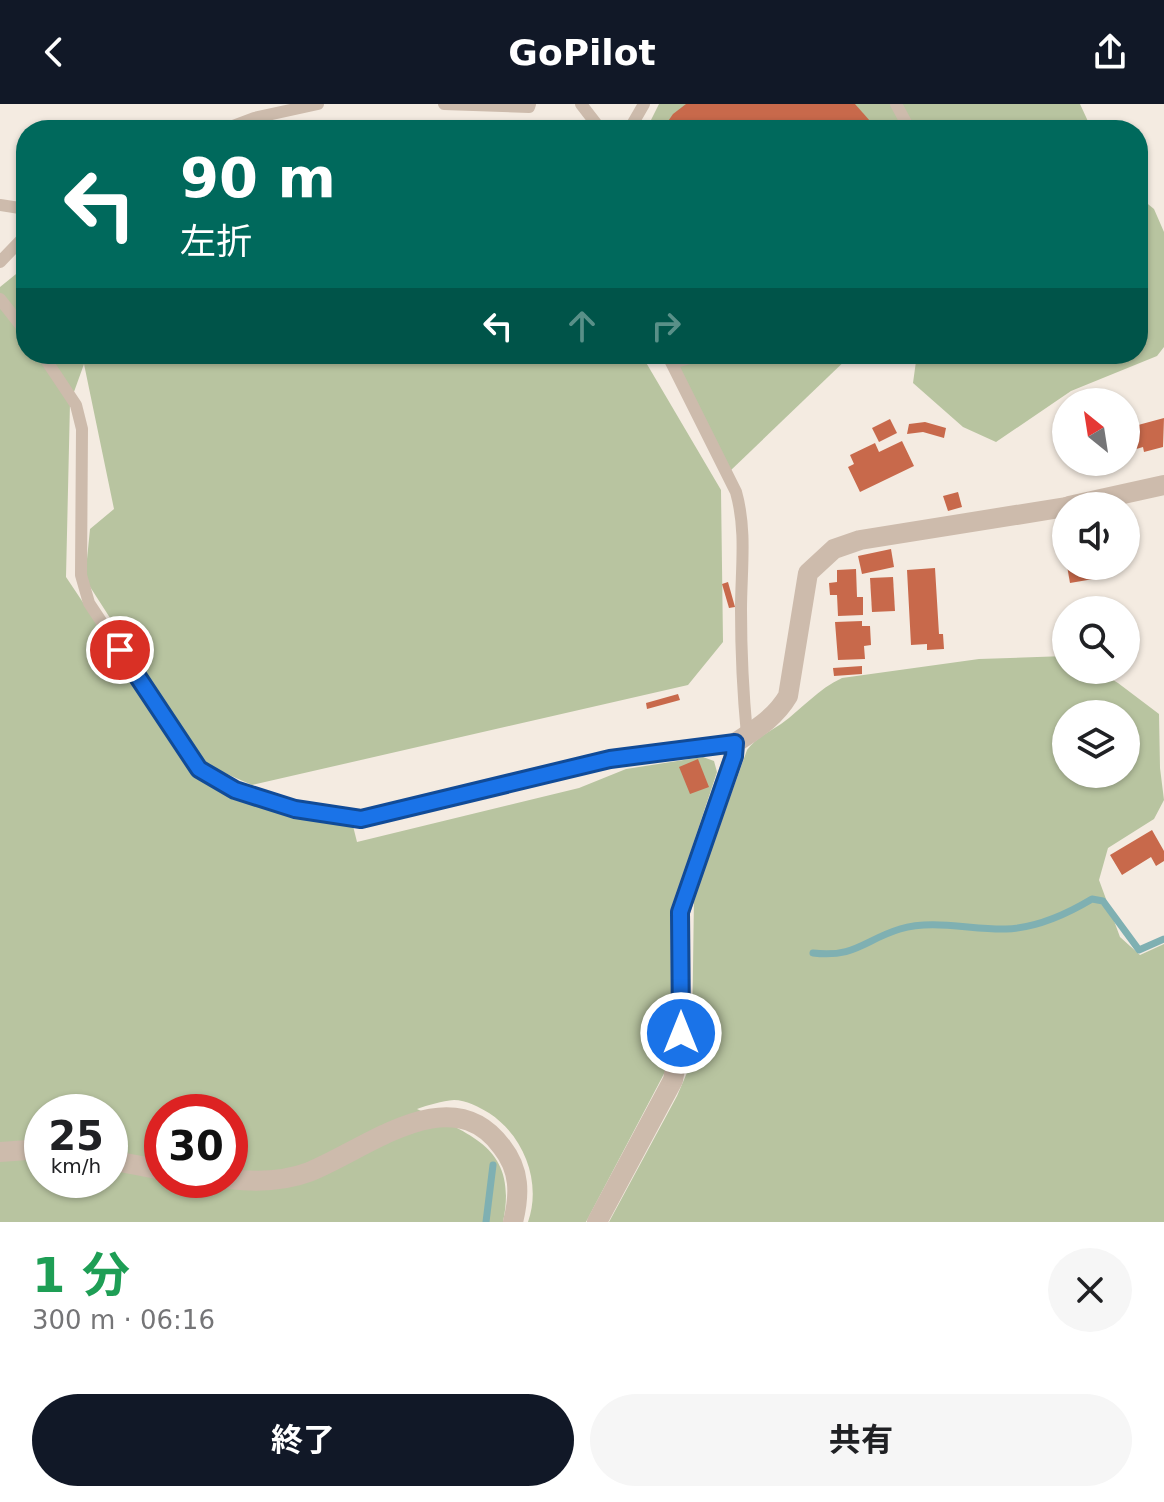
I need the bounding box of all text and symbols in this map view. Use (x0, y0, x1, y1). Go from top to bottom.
icon: back (32, 30, 76, 74)
icon: share (1088, 30, 1132, 74)
text: GoPilot (508, 32, 656, 73)
text: 90 m (180, 145, 336, 210)
icon: left (48, 152, 152, 256)
text: 左折 (180, 221, 252, 262)
icon: left (476, 304, 520, 348)
icon: ahead (560, 304, 604, 348)
icon: right (644, 304, 688, 348)
north arrow (1052, 388, 1140, 476)
map controls (1052, 388, 1140, 788)
button: sound (1052, 492, 1140, 580)
button: search (1052, 596, 1140, 684)
pin (86, 616, 154, 684)
icon: arrive (98, 628, 142, 672)
button: layers (1052, 700, 1140, 788)
position arrow (639, 991, 723, 1075)
speed limit sign: 30 (144, 1094, 248, 1198)
text: 25 (48, 1113, 104, 1159)
text: km/h (51, 1154, 101, 1178)
text: 1 分 (32, 1247, 130, 1303)
button: close (1048, 1248, 1132, 1332)
text: 300 m · 06:16 (32, 1305, 215, 1335)
button: 終了 (32, 1394, 574, 1486)
button: 共有 (590, 1394, 1132, 1486)

